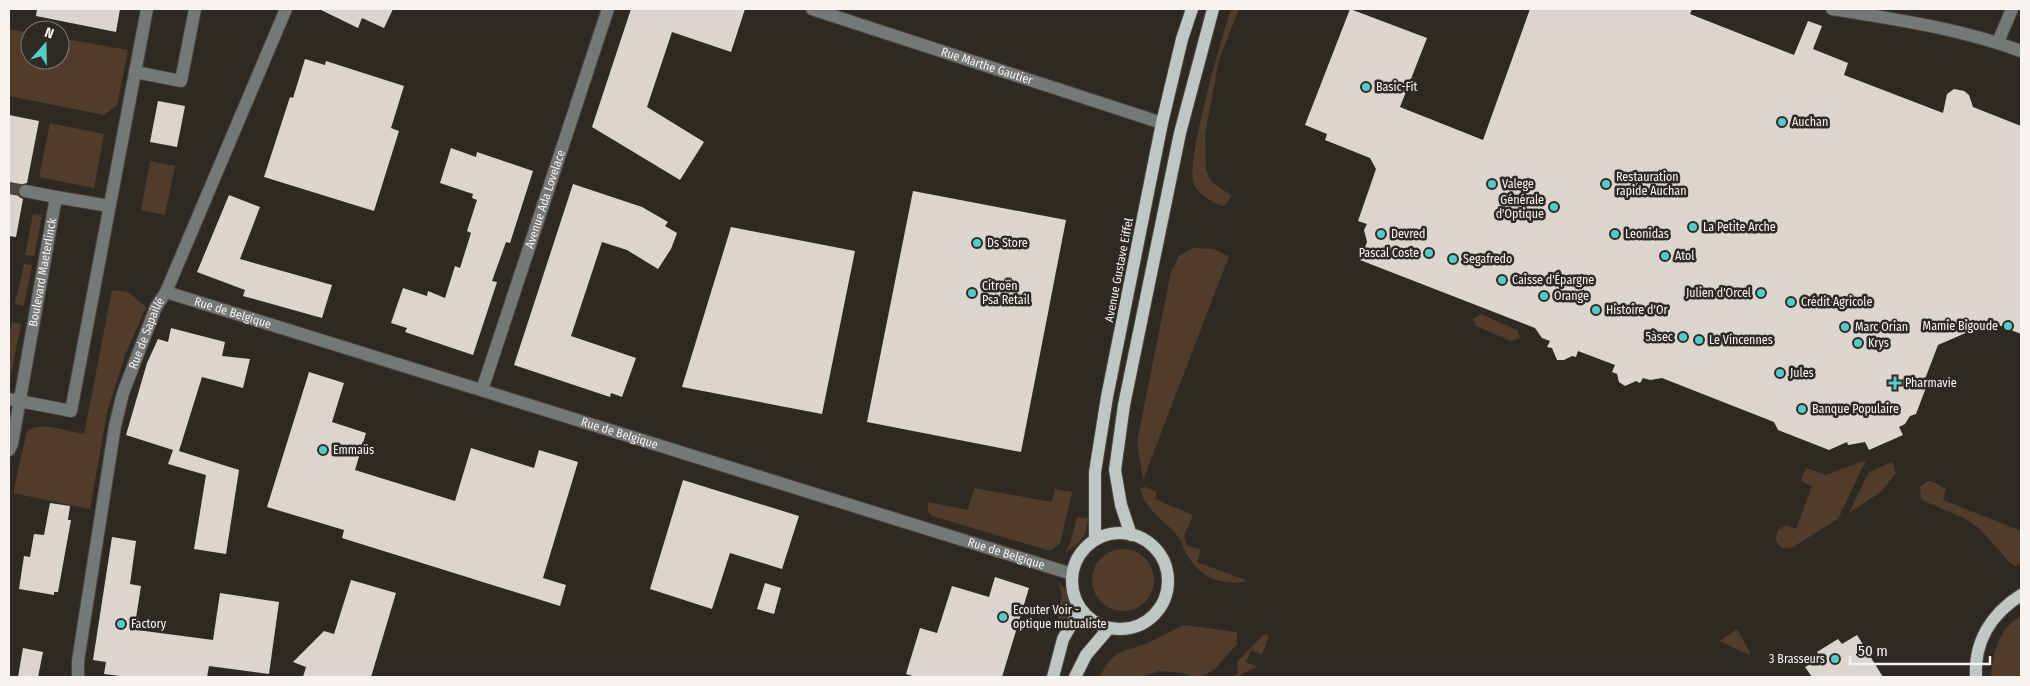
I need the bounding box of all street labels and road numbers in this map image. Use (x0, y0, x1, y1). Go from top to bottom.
street label: Rue Marthe Gautier (939, 45, 1035, 88)
street label: Avenue Ada Lovelace (522, 148, 568, 250)
street label: Boulevard Maeterlinck (26, 217, 59, 328)
street label: Avenue Gustave Eiffel (1102, 217, 1136, 323)
street label: Rue de Belgique (193, 294, 273, 331)
street label: Rue de Sapaillé (126, 295, 167, 371)
street label: Rue de Belgique (579, 415, 660, 452)
street label: Rue de Belgique (966, 535, 1046, 572)

